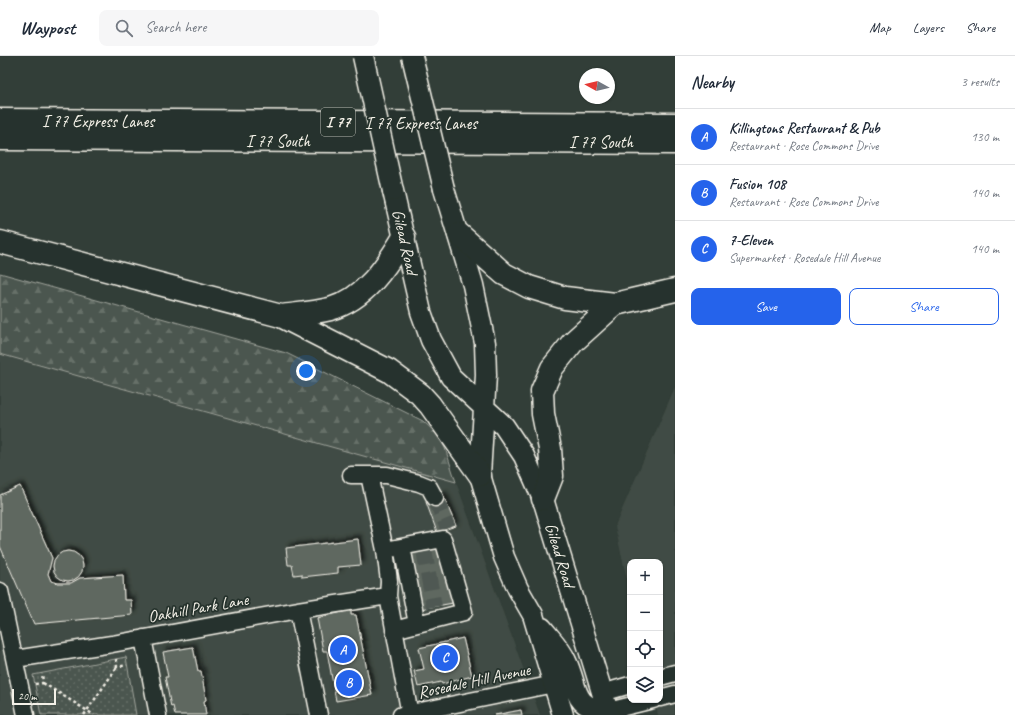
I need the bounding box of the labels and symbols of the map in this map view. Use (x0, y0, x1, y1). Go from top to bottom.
north arrow (579, 68, 615, 104)
road number: I 77 (321, 108, 355, 136)
street label: I 77 Express Lanes (42, 111, 156, 132)
street label: I 77 Express Lanes (365, 113, 479, 134)
street label: I 77 South (246, 131, 311, 152)
street label: I 77 South (569, 132, 634, 153)
street label: Gilead Road (387, 207, 423, 279)
your location (296, 361, 316, 381)
street label: Gilead Road (540, 520, 580, 592)
street label: Oakhill Park Lane (146, 589, 251, 627)
pin: A (330, 635, 356, 665)
pin: C (432, 643, 458, 673)
street label: Rosedale Hill Avenue (416, 659, 533, 703)
pin: B (336, 668, 362, 698)
scale bar (12, 687, 56, 706)

